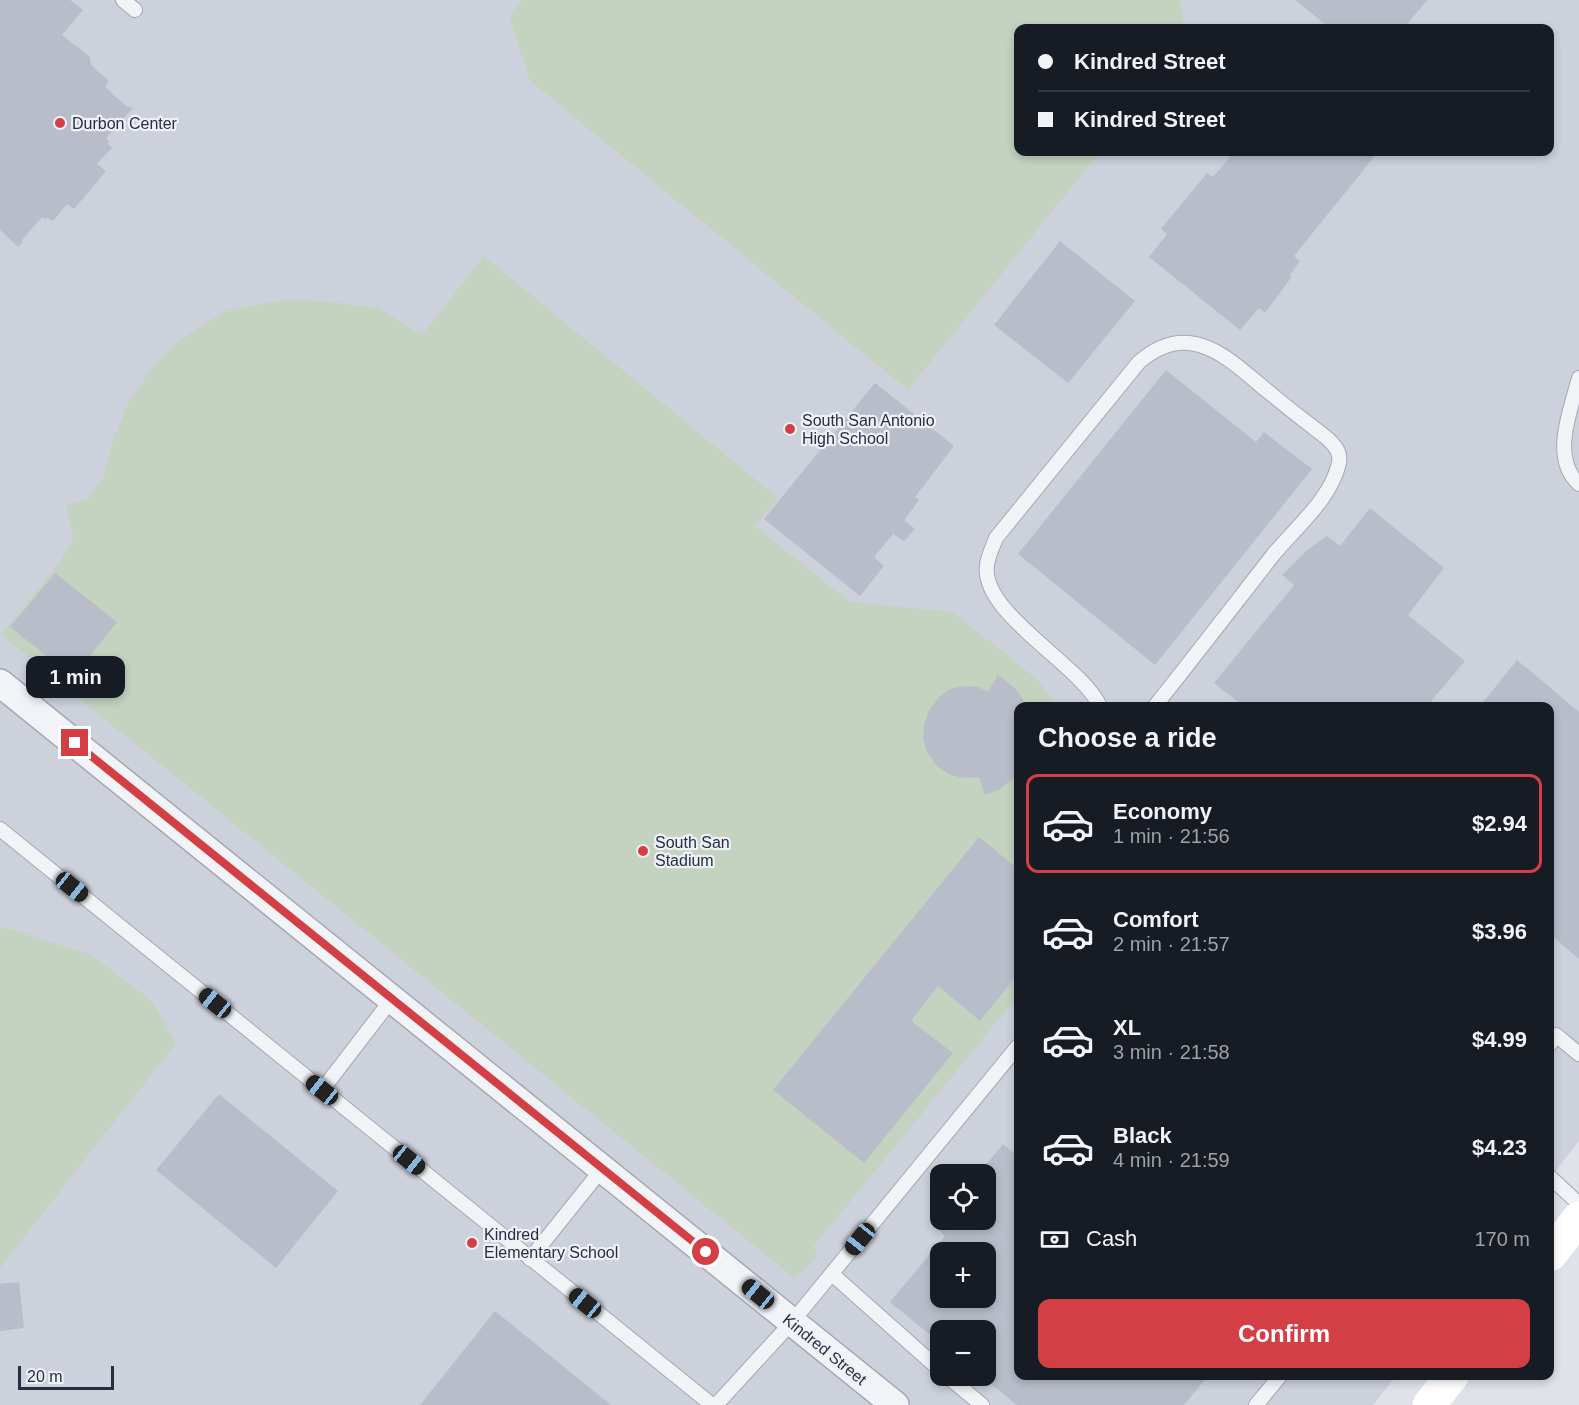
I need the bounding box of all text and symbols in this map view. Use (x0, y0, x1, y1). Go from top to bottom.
text: Kindred Street (1074, 49, 1226, 74)
text: Kindred Street (1074, 107, 1226, 132)
place label: Durbon Center (72, 115, 178, 132)
marker: Durbon Center (53, 116, 67, 130)
place label: South San Antonio High School (802, 412, 935, 447)
marker: South San Antonio High School (783, 422, 797, 436)
callout: 1 min (26, 656, 124, 698)
text: 1 min (49, 666, 102, 688)
text: Choose a ride (1038, 723, 1217, 753)
route end (61, 729, 88, 756)
icon: car (1041, 797, 1095, 851)
text: Economy (1113, 799, 1212, 824)
text: $2.94 (1472, 811, 1527, 836)
text: 1 min · 21:56 (1113, 825, 1230, 847)
place label: South San Stadium (655, 834, 730, 869)
marker: South San Stadium (636, 844, 650, 858)
car (52, 869, 92, 905)
icon: car (1041, 905, 1095, 959)
text: Comfort (1113, 907, 1199, 932)
text: $3.96 (1472, 919, 1527, 944)
text: 2 min · 21:57 (1113, 933, 1230, 955)
car (195, 985, 235, 1021)
icon: car (1041, 1013, 1095, 1067)
text: XL (1113, 1015, 1141, 1040)
text: $4.99 (1472, 1027, 1527, 1052)
text: 3 min · 21:58 (1113, 1041, 1230, 1063)
car (302, 1072, 342, 1108)
icon: car (1041, 1121, 1095, 1175)
text: Black (1113, 1123, 1172, 1148)
text: $4.23 (1472, 1135, 1527, 1160)
car (389, 1142, 429, 1178)
text: 4 min · 21:59 (1113, 1149, 1230, 1171)
map controls (930, 1164, 996, 1386)
button: locate (930, 1164, 996, 1230)
car (842, 1219, 878, 1259)
icon: cash (1038, 1223, 1071, 1256)
place label: Kindred Elementary School (484, 1226, 618, 1261)
text: Cash (1086, 1226, 1137, 1251)
text: 170 m (1474, 1228, 1530, 1250)
marker: Kindred Elementary School (465, 1236, 479, 1250)
route start (692, 1238, 719, 1265)
button: + (930, 1242, 996, 1308)
car (738, 1276, 778, 1312)
car (565, 1285, 605, 1321)
button: Confirm (1038, 1299, 1530, 1368)
street label: Kindred Street (780, 1311, 870, 1389)
button: − (930, 1320, 996, 1386)
scale bar (18, 1363, 114, 1390)
text: 20 m (27, 1368, 63, 1385)

